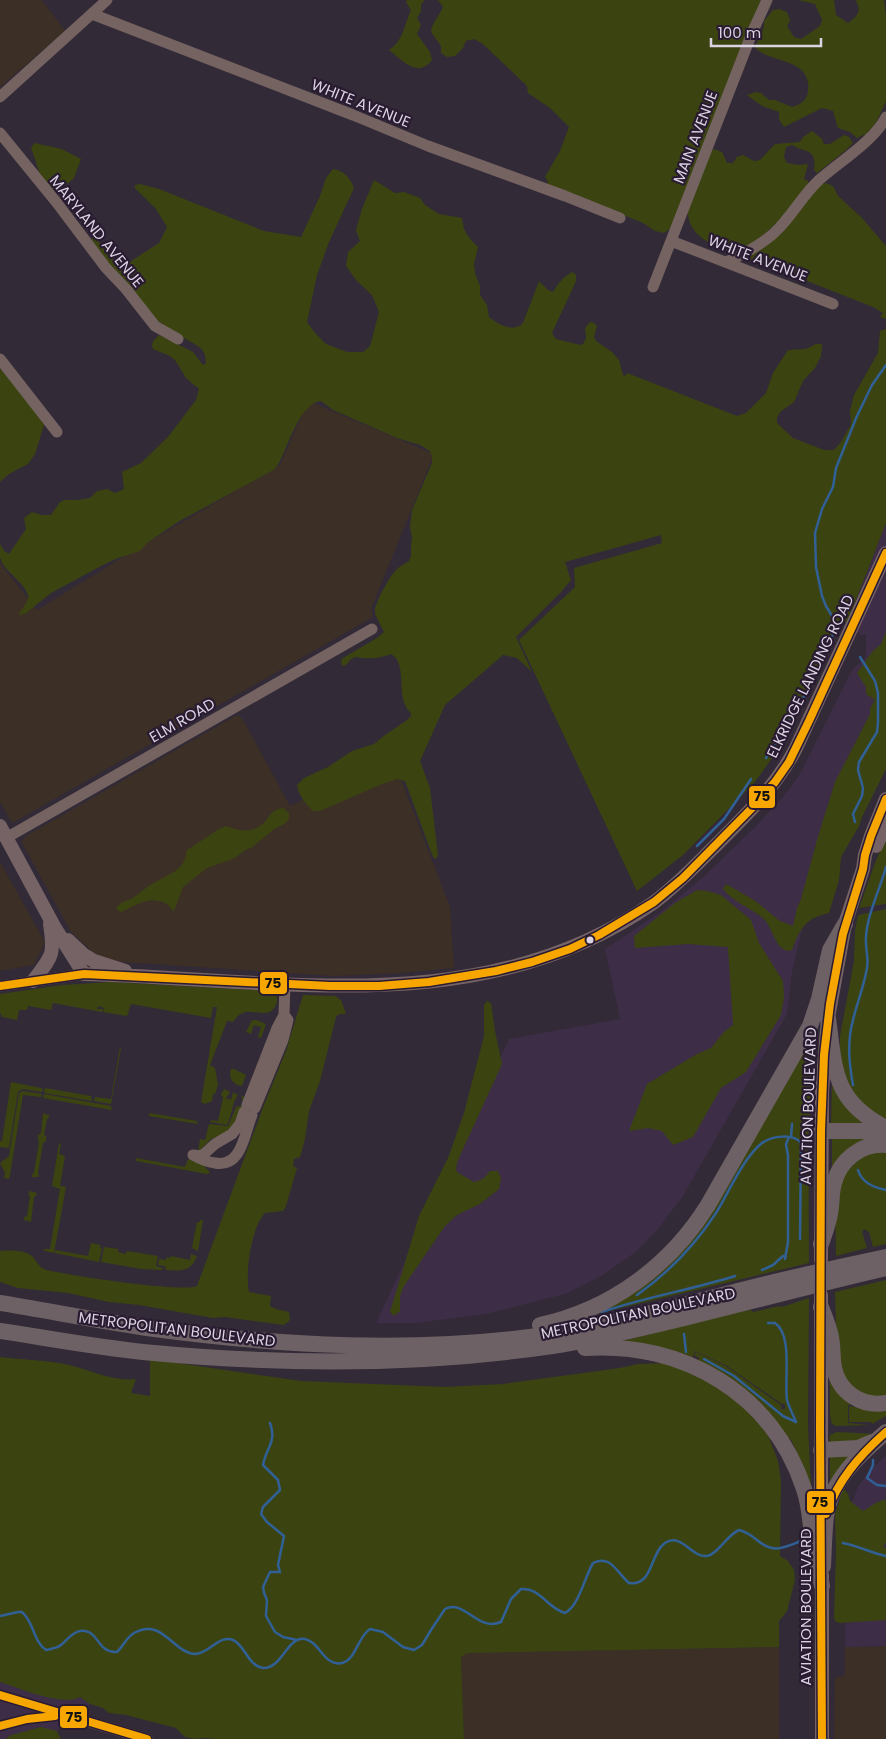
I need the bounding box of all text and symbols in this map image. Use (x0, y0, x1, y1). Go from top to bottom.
scale bar (711, 15, 821, 47)
text: 100 m (718, 22, 761, 43)
street label: WHITE AVENUE (308, 74, 414, 132)
street label: MAIN AVENUE (668, 88, 722, 186)
street label: MARYLAND AVENUE (45, 170, 149, 292)
street label: WHITE AVENUE (705, 229, 811, 287)
street label: ELKRIDGE LANDING ROAD (761, 591, 859, 761)
street label: ELM ROAD (145, 693, 219, 747)
line badge: 75 (748, 785, 776, 809)
text: 75 (754, 786, 770, 806)
unlabelled marker (585, 935, 595, 945)
line badge: 75 (259, 971, 288, 995)
text: 75 (265, 973, 281, 993)
street label: AVIATION BOULEVARD (795, 1027, 821, 1185)
street label: METROPOLITAN BOULEVARD (539, 1282, 737, 1344)
street label: METROPOLITAN BOULEVARD (77, 1306, 277, 1352)
line badge: 75 (806, 1490, 835, 1514)
text: 75 (812, 1492, 828, 1512)
street label: AVIATION BOULEVARD (795, 1528, 816, 1686)
line badge: 75 (59, 1705, 88, 1729)
text: 75 (66, 1707, 82, 1727)

